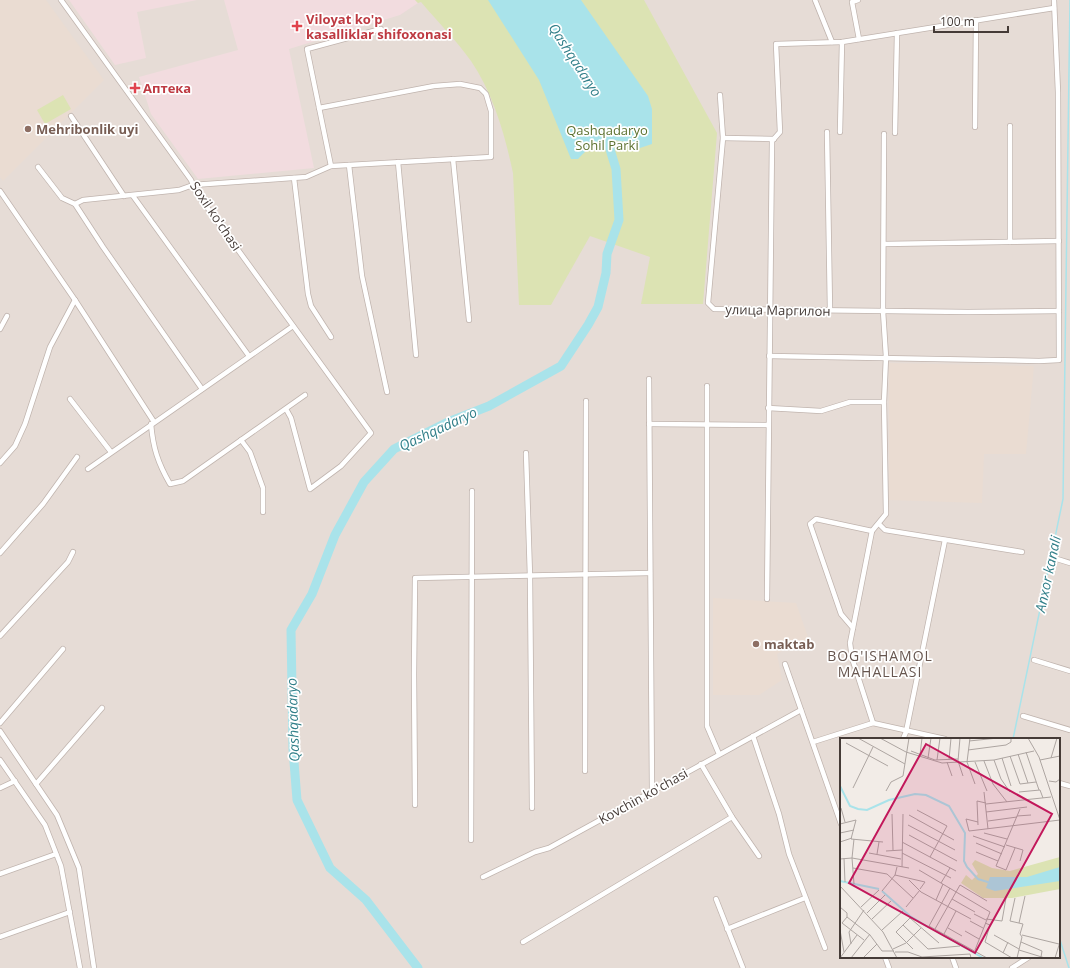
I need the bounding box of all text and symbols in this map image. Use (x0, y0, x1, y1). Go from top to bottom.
scale bar (934, 8, 1008, 34)
place label: Viloyat ko'p kasalliklar shifoxonasi (306, 10, 452, 43)
text: 100 m (940, 13, 975, 30)
water label: Qashqadaryo (545, 19, 606, 100)
marker: Viloyat ko'p kasalliklar shifoxonasi (291, 20, 303, 32)
place label: Аптека (143, 79, 191, 97)
marker: Аптека (130, 83, 140, 93)
place label: Mehribonlik uyi (36, 120, 138, 138)
park label: Qashqadaryo Sohil Parki (566, 121, 648, 154)
marker: Mehribonlik uyi (23, 124, 33, 134)
street label: Soxil ko'chasi (186, 178, 246, 254)
street label: улица Маргилон (725, 300, 831, 320)
water label: Qashqadaryo (396, 402, 480, 455)
water label: Anxor kanali (1030, 534, 1065, 615)
place label: maktab (764, 635, 814, 653)
marker: maktab (751, 639, 761, 649)
district label: BOG'ISHAMOL MAHALLASI (827, 646, 933, 681)
water label: Qashqadaryo (282, 678, 303, 762)
inset map (840, 738, 1060, 958)
street label: Kovchin ko'chasi (595, 764, 691, 828)

